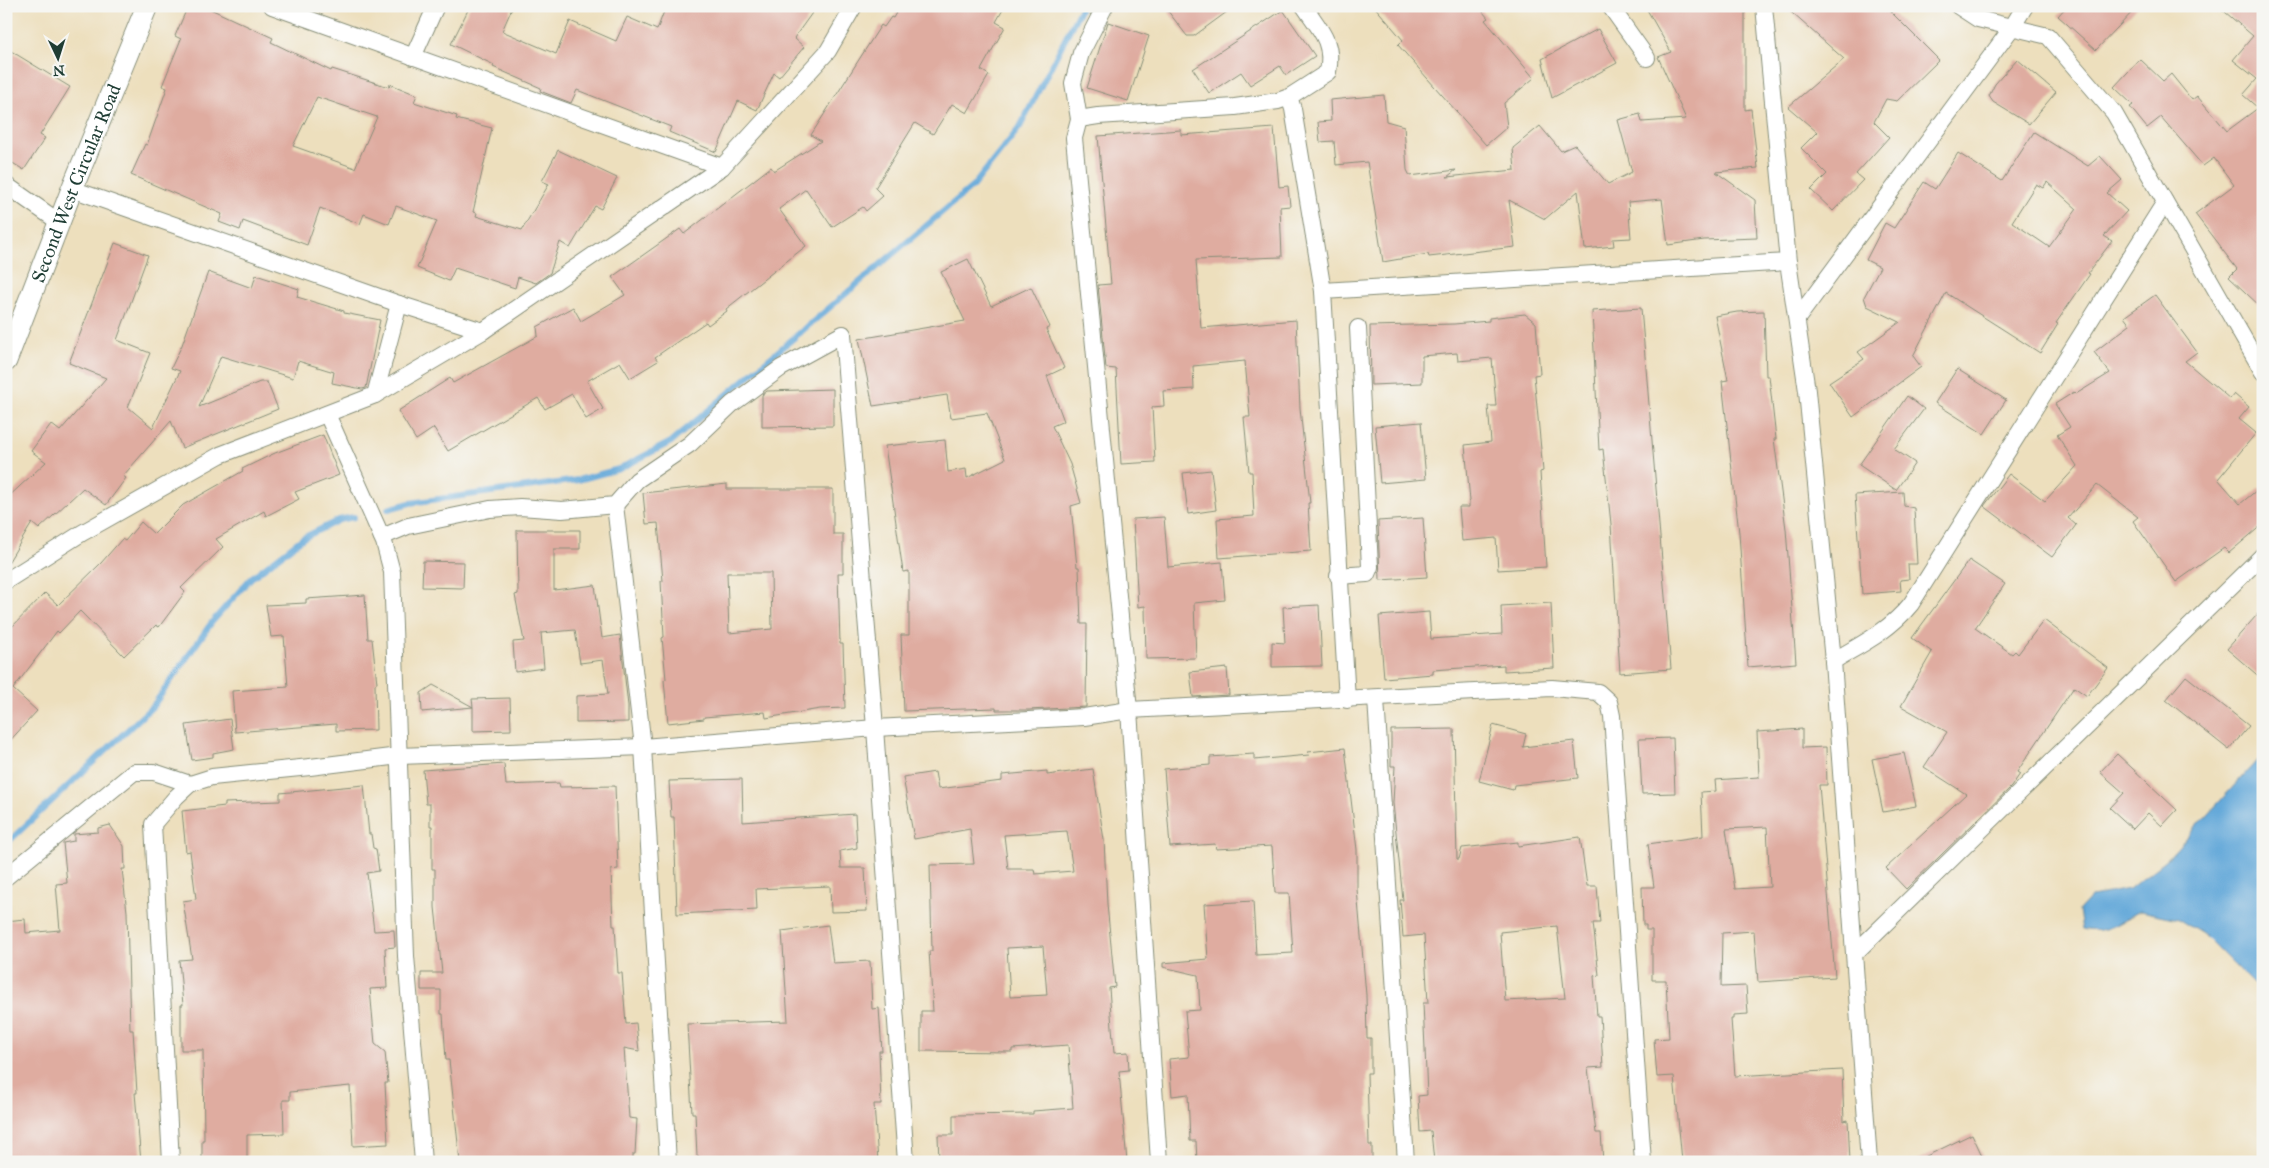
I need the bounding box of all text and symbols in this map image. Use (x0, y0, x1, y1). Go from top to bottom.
north arrow (32, 32, 82, 82)
text: N (52, 62, 65, 79)
street label: Second West Circular Road (26, 80, 126, 286)

